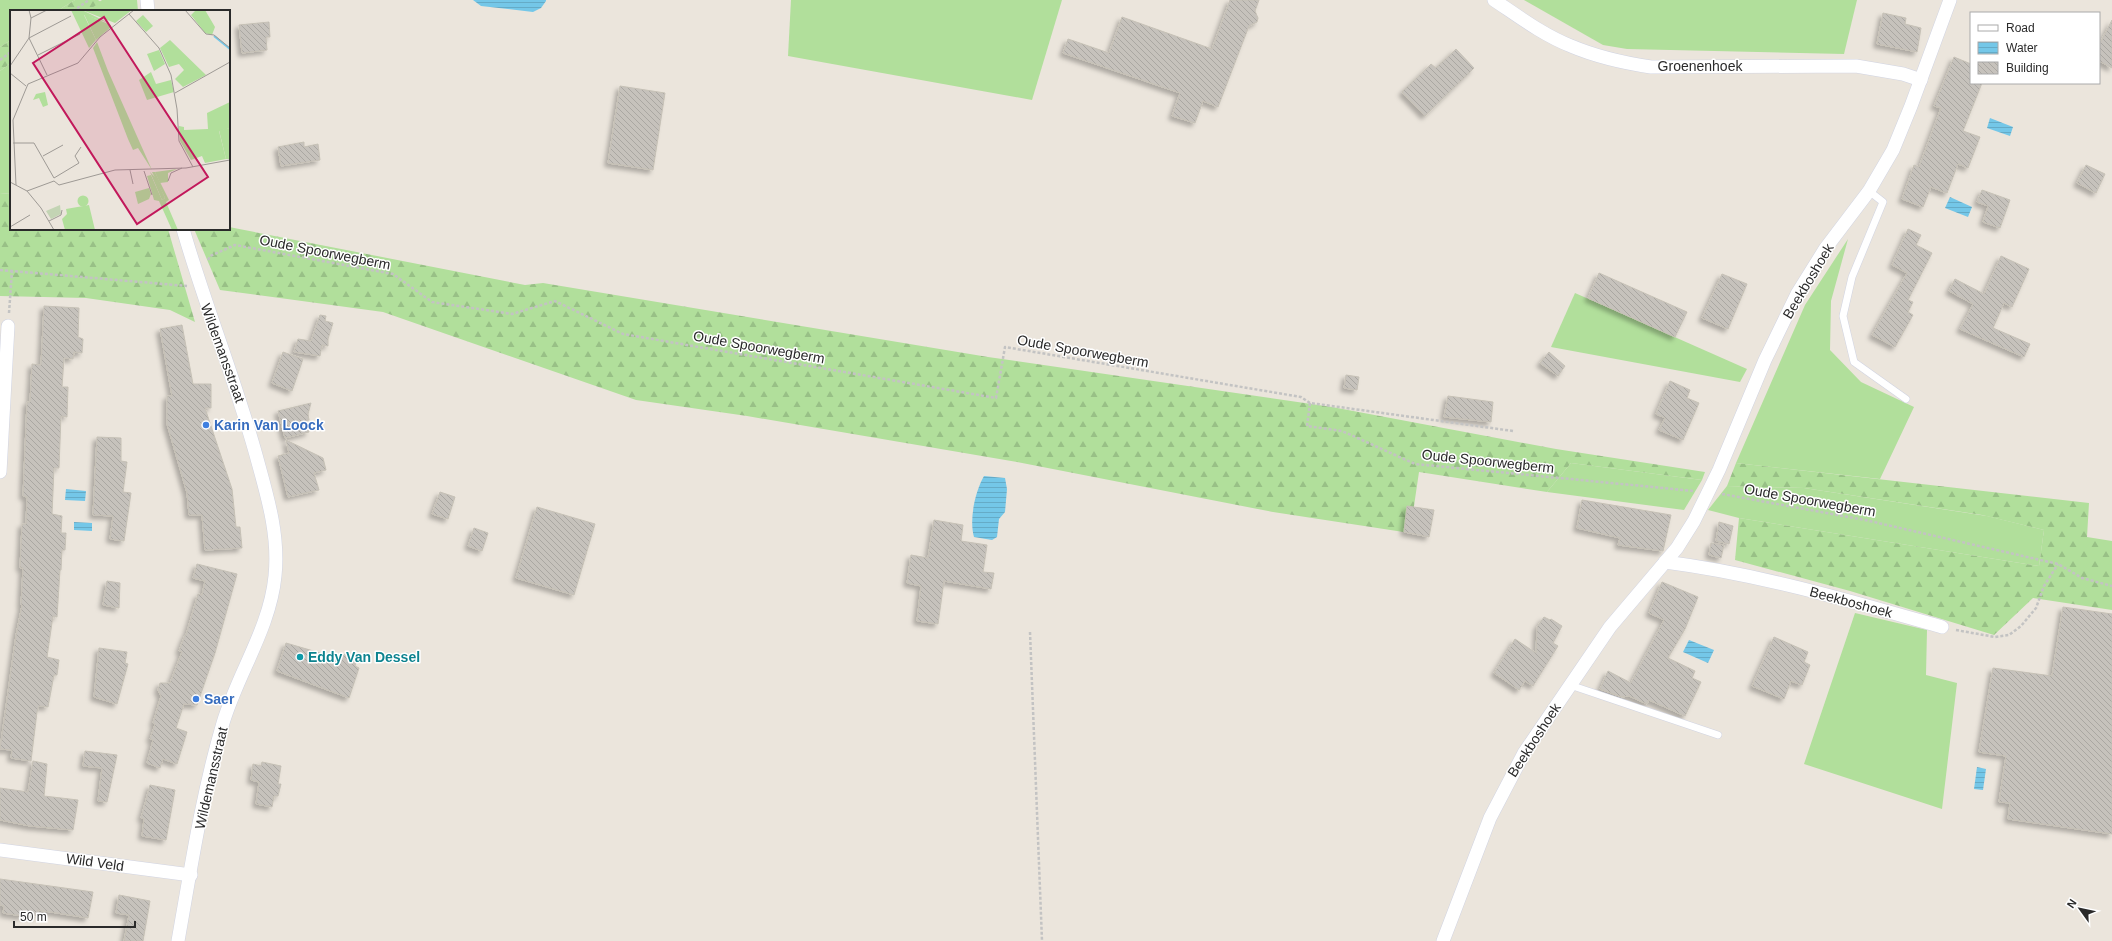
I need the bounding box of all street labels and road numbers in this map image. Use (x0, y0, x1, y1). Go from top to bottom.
street label: Groenenhoek (1658, 58, 1743, 74)
street label: Oude Spoorwegberm (258, 231, 392, 273)
street label: Beekboshoek (1779, 240, 1837, 321)
street label: Wildemansstraat (198, 301, 248, 405)
street label: Oude Spoorwegberm (692, 328, 826, 366)
street label: Oude Spoorwegberm (1016, 332, 1150, 370)
street label: Oude Spoorwegberm (1421, 446, 1555, 476)
street label: Oude Spoorwegberm (1743, 481, 1877, 519)
street label: Beekboshoek (1808, 583, 1895, 621)
street label: Beekboshoek (1504, 699, 1564, 780)
street label: Wildemansstraat (191, 725, 231, 831)
street label: Wild Veld (65, 850, 125, 874)

